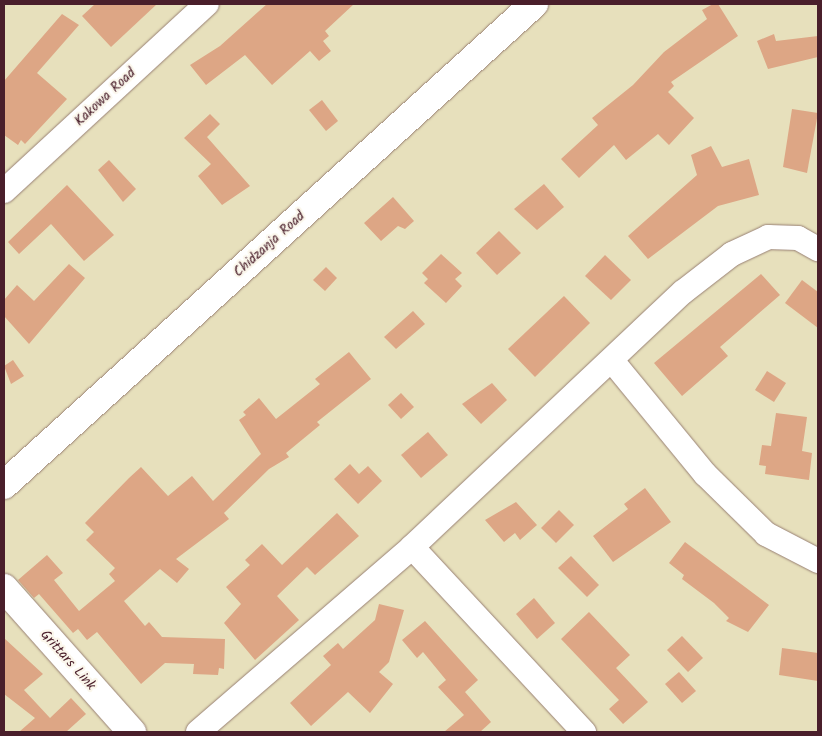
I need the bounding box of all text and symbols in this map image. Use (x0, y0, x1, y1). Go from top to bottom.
street label: Kakowa Road (71, 64, 139, 130)
street label: Chidzanja Road (230, 208, 308, 280)
street label: Grittars Link (37, 626, 99, 694)

